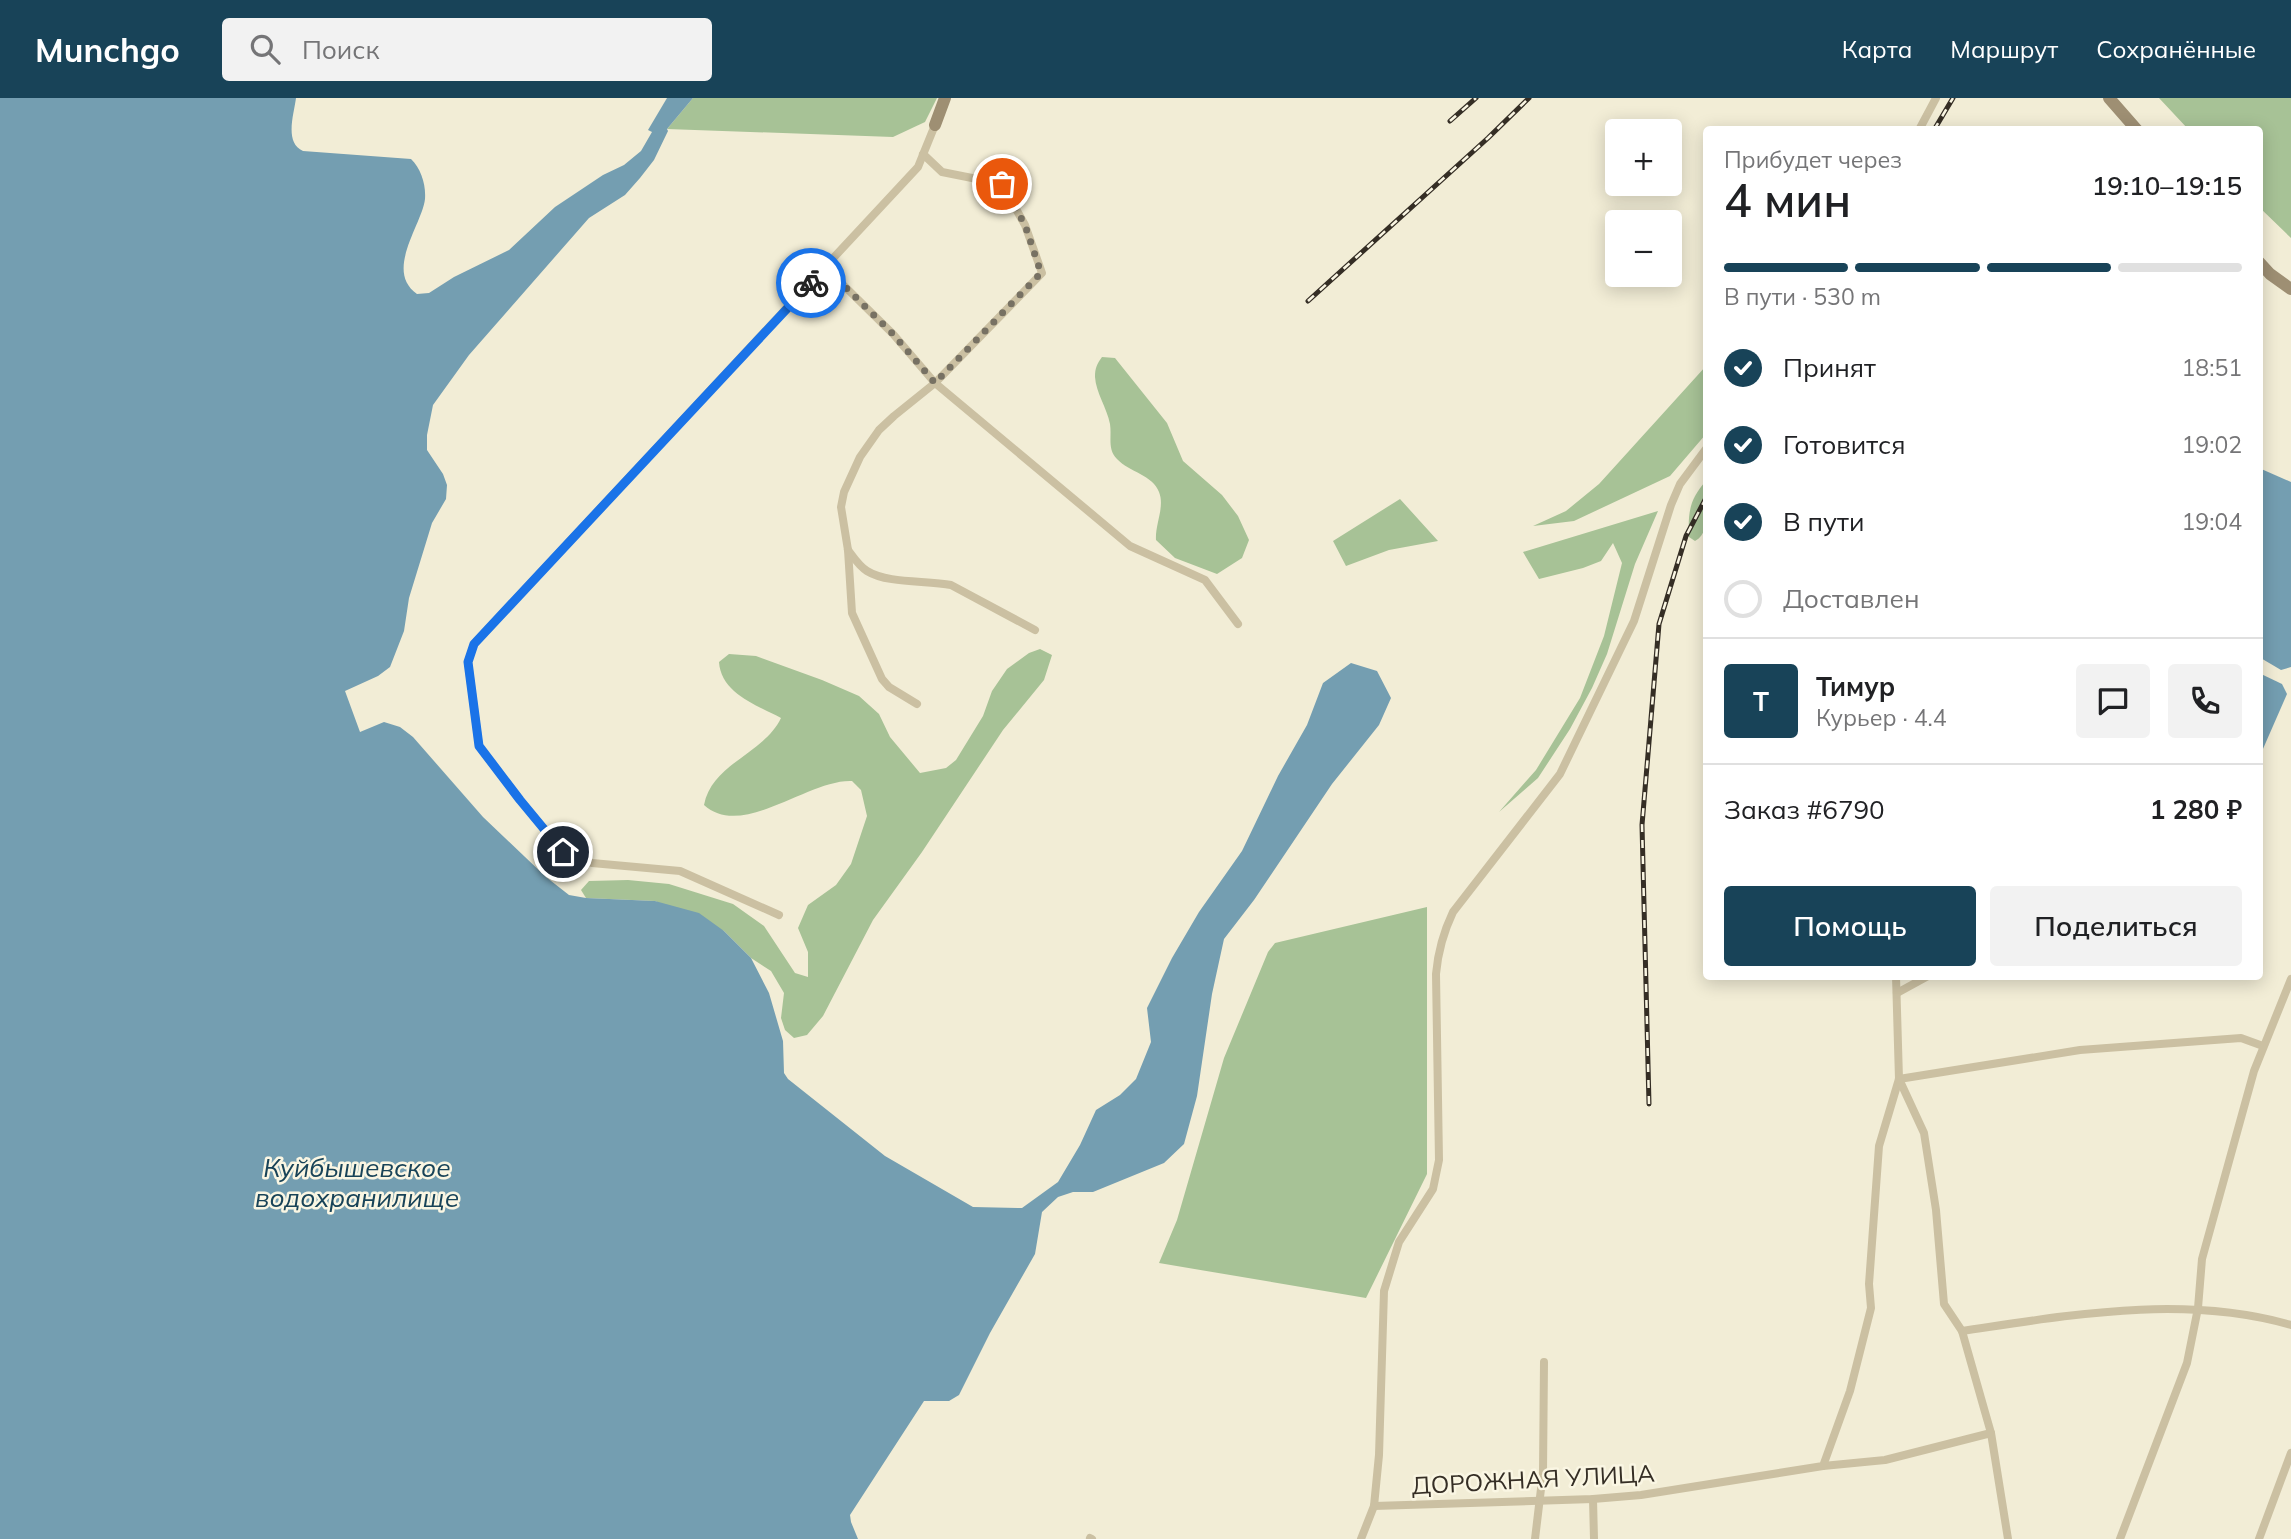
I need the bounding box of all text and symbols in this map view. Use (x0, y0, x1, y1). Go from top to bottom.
search box (222, 18, 712, 81)
text: Munchgo (35, 29, 180, 70)
icon: search (246, 30, 284, 68)
text: Поиск (302, 33, 379, 66)
text: Карта (1842, 34, 1912, 64)
text: Маршрут (1950, 34, 2058, 64)
text: Сохранённые (2096, 34, 2256, 64)
map controls (1605, 119, 1682, 287)
button: + (1605, 119, 1682, 196)
text: Прибудет через (1724, 145, 1902, 174)
pin (972, 154, 1032, 214)
icon: bag (983, 165, 1021, 203)
text: 19:10–19:15 (2092, 169, 2242, 202)
text: 4 мин (1724, 171, 1851, 229)
button: − (1605, 210, 1682, 287)
courier (776, 248, 846, 318)
icon: bike (792, 264, 830, 302)
text: В пути · 530 m (1724, 282, 1881, 311)
icon: check (1724, 349, 1762, 387)
text: Принят (1783, 351, 1876, 384)
text: 18:51 (2182, 353, 2242, 382)
icon: check (1724, 426, 1762, 464)
text: Готовится (1783, 428, 1906, 461)
text: 19:02 (2182, 430, 2242, 459)
icon: check (1724, 503, 1762, 541)
text: В пути (1783, 505, 1864, 538)
text: 19:04 (2182, 507, 2242, 536)
text: Доставлен (1783, 582, 1920, 615)
button: chat (2076, 664, 2150, 738)
button: phone (2168, 664, 2242, 738)
text: Тимур (1816, 670, 1895, 703)
text: Т (1753, 685, 1769, 718)
text: Курьер · 4.4 (1816, 703, 1947, 732)
text: Заказ #6790 (1724, 793, 1885, 826)
text: 1 280 ₽ (2150, 793, 2242, 826)
pin (533, 822, 593, 882)
icon: home (544, 833, 582, 871)
button: Помощь (1724, 886, 1976, 966)
button: Поделиться (1990, 886, 2242, 966)
water label: Куйбышевское водохранилище (255, 1151, 459, 1214)
street label: ДОРОЖНАЯ УЛИЦА (1411, 1458, 1656, 1500)

